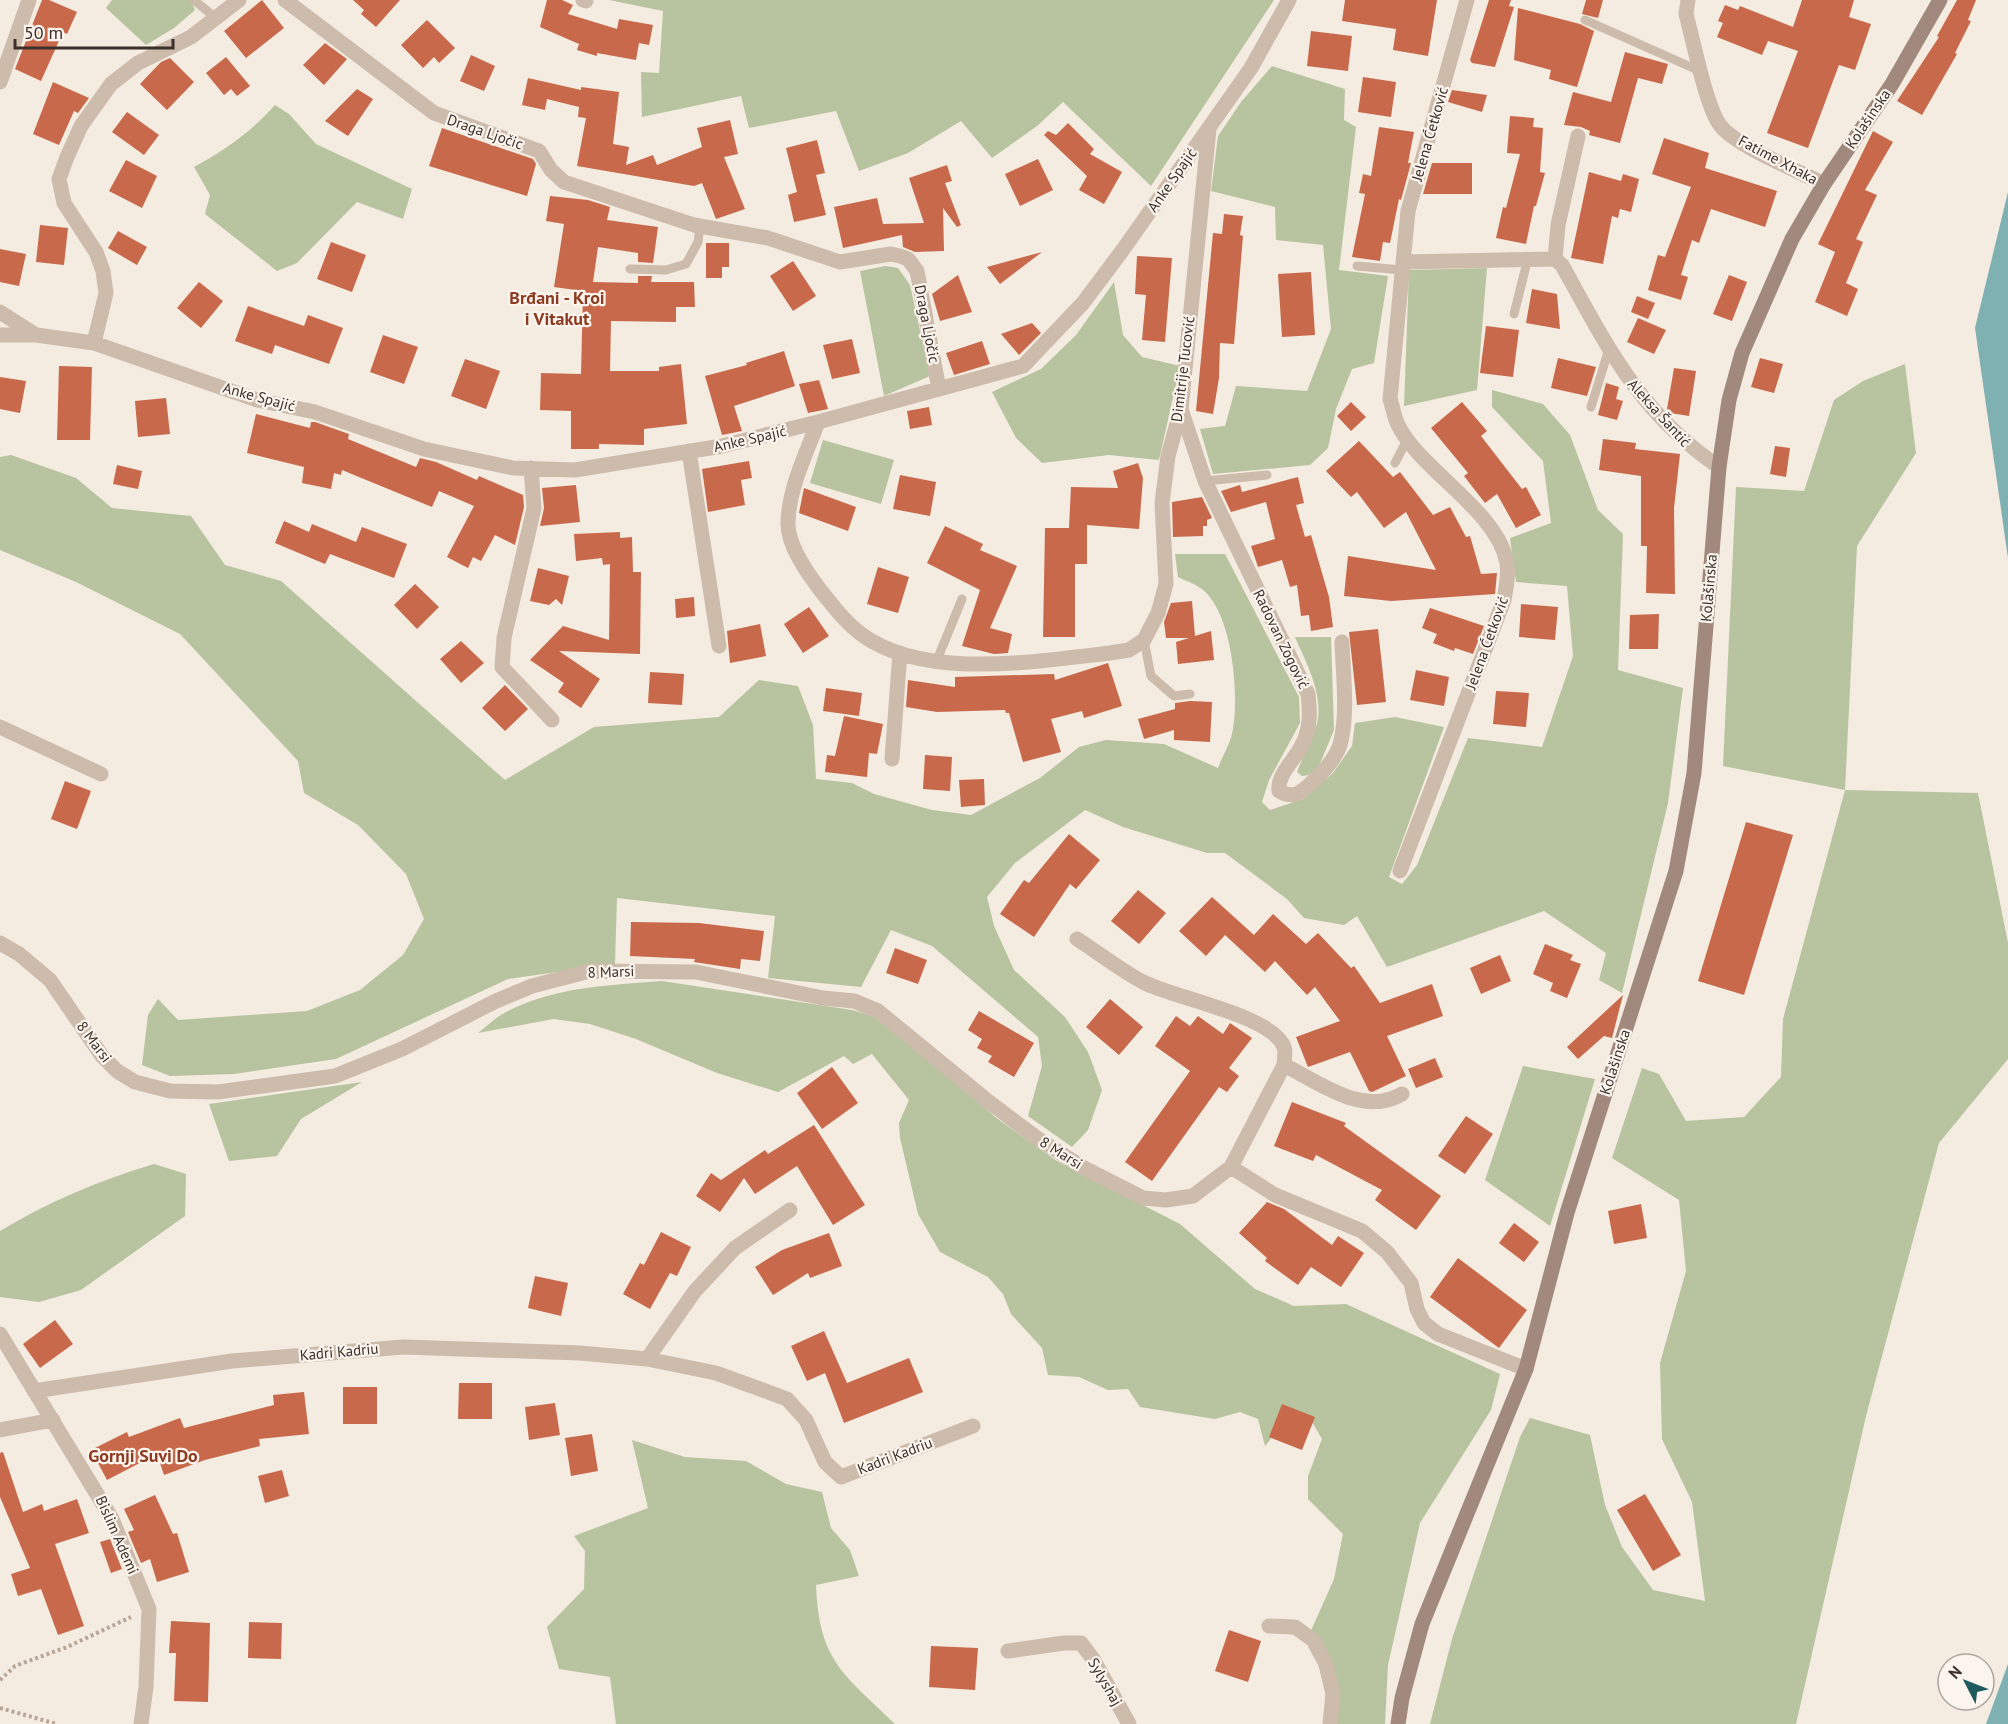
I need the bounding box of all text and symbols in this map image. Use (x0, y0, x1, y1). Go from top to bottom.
scale bar (15, 12, 172, 50)
text: 50 m (24, 21, 63, 44)
street label: Jelena Ćetković (1407, 84, 1452, 184)
street label: Kolašinska (1841, 85, 1894, 152)
street label: Draga Ljočic (445, 110, 526, 153)
street label: Fatime Xhaka (1735, 131, 1821, 188)
street label: Anke Spajić (1143, 144, 1201, 215)
street label: Draga Ljočic (911, 283, 944, 365)
district label: Brđani - Kroi i Vitakut (509, 286, 605, 330)
street label: Dimitrije Tucović (1167, 315, 1198, 423)
street label: Aleksa Šantić (1624, 375, 1695, 451)
street label: Anke Spajić (221, 378, 298, 415)
street label: Anke Spajić (712, 421, 788, 456)
street label: Kolašinska (1696, 553, 1721, 623)
street label: Radovan Zogović (1249, 586, 1314, 692)
street label: Jelena Ćetković (1461, 594, 1512, 693)
street label: 8 Marsi (587, 961, 635, 982)
street label: 8 Marsi (73, 1017, 116, 1066)
street label: Kolašinska (1595, 1027, 1634, 1097)
street label: 8 Marsi (1036, 1132, 1086, 1173)
street label: Kadri Kadriu (299, 1339, 379, 1364)
street label: Kadri Kadriu (855, 1433, 935, 1479)
district label: Gornji Suvi Do (88, 1444, 198, 1467)
street label: Bislim Ademi (92, 1493, 143, 1577)
north arrow (1936, 1652, 1996, 1712)
street label: Sylyshaj (1084, 1654, 1127, 1709)
text: N (1944, 1661, 1966, 1683)

